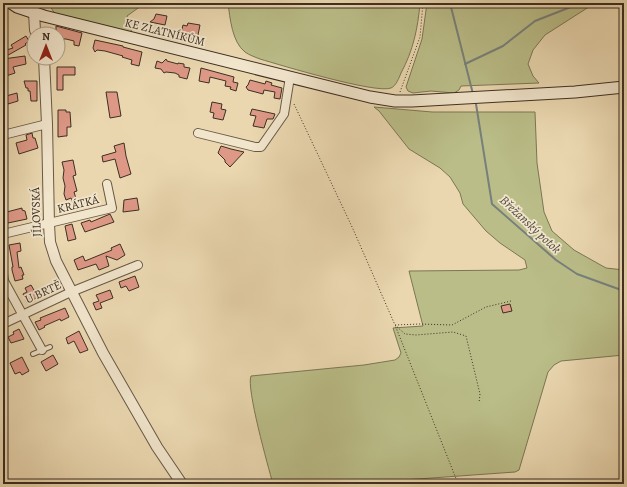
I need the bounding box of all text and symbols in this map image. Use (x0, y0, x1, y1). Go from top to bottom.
street label: KE ZLATNÍKŮM (123, 14, 207, 50)
north arrow (26, 26, 66, 66)
text: N (42, 29, 50, 44)
street label: JÍLOVSKÁ (27, 186, 45, 237)
street label: KRÁTKÁ (55, 191, 102, 217)
water label: Břežanský potok (496, 192, 565, 257)
street label: U BRTĚ (22, 277, 64, 307)

